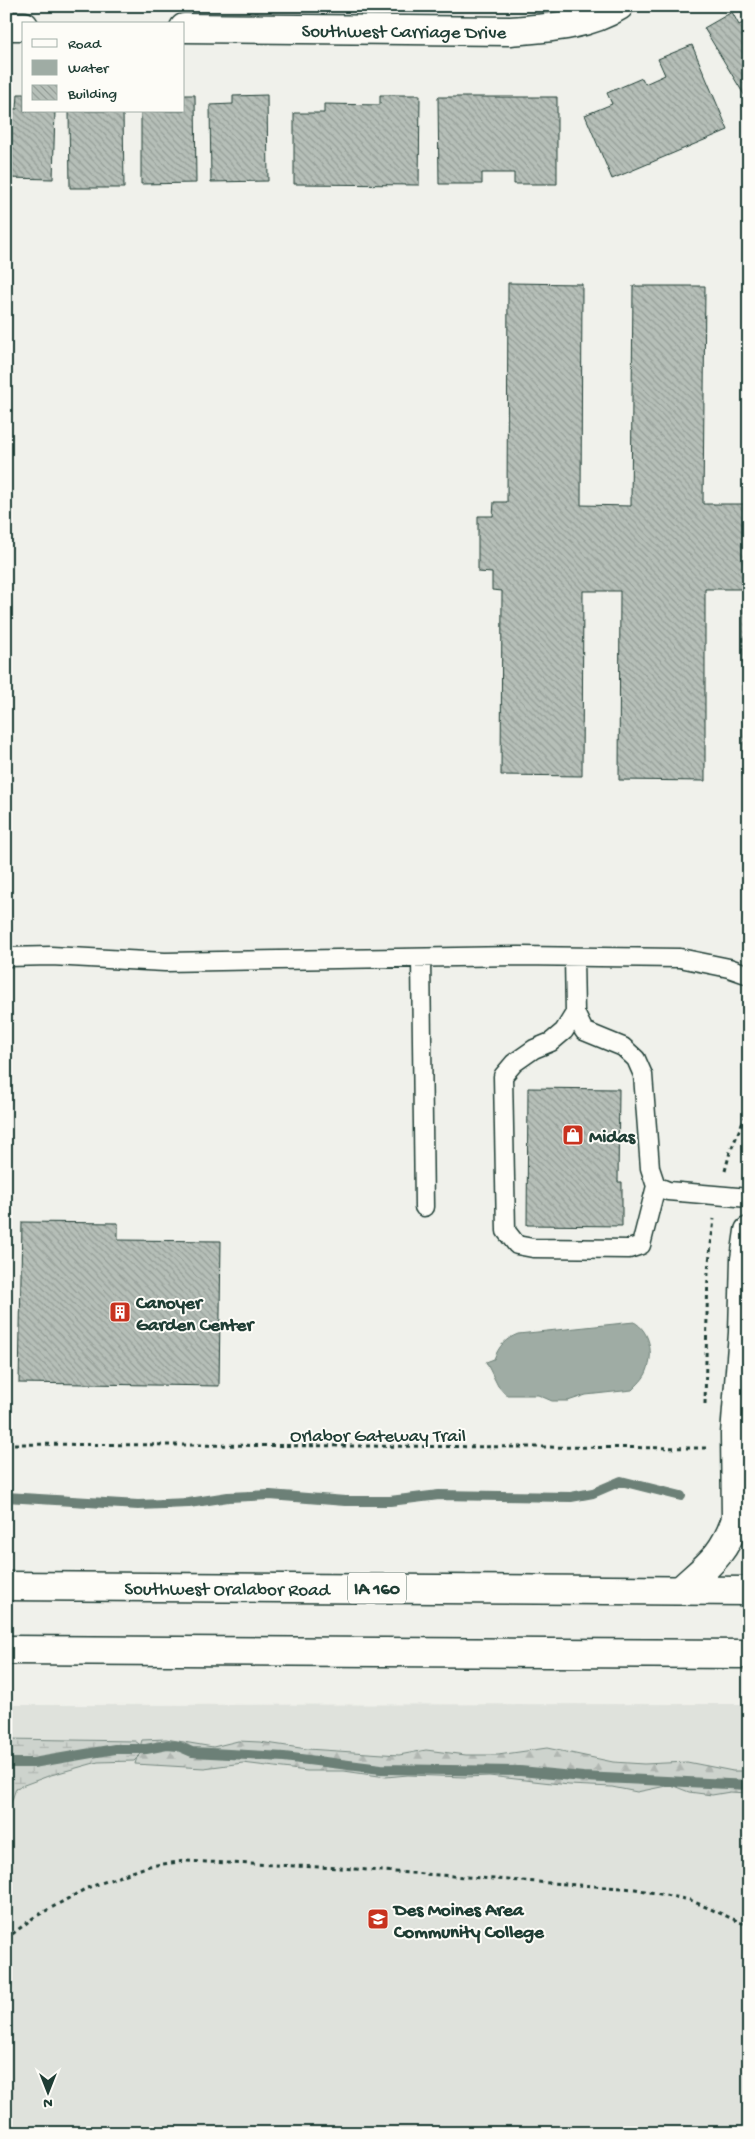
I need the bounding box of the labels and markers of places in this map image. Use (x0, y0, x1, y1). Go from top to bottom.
shop icon: Midas (561, 1123, 585, 1147)
place label: Midas (589, 1127, 636, 1150)
place label: Canoyer Garden Center (135, 1293, 255, 1338)
building icon: Canoyer Garden Center (108, 1300, 132, 1324)
place label: Des Moines Area Community College (392, 1900, 545, 1945)
school or university icon: Des Moines Area Community College (366, 1907, 390, 1931)

